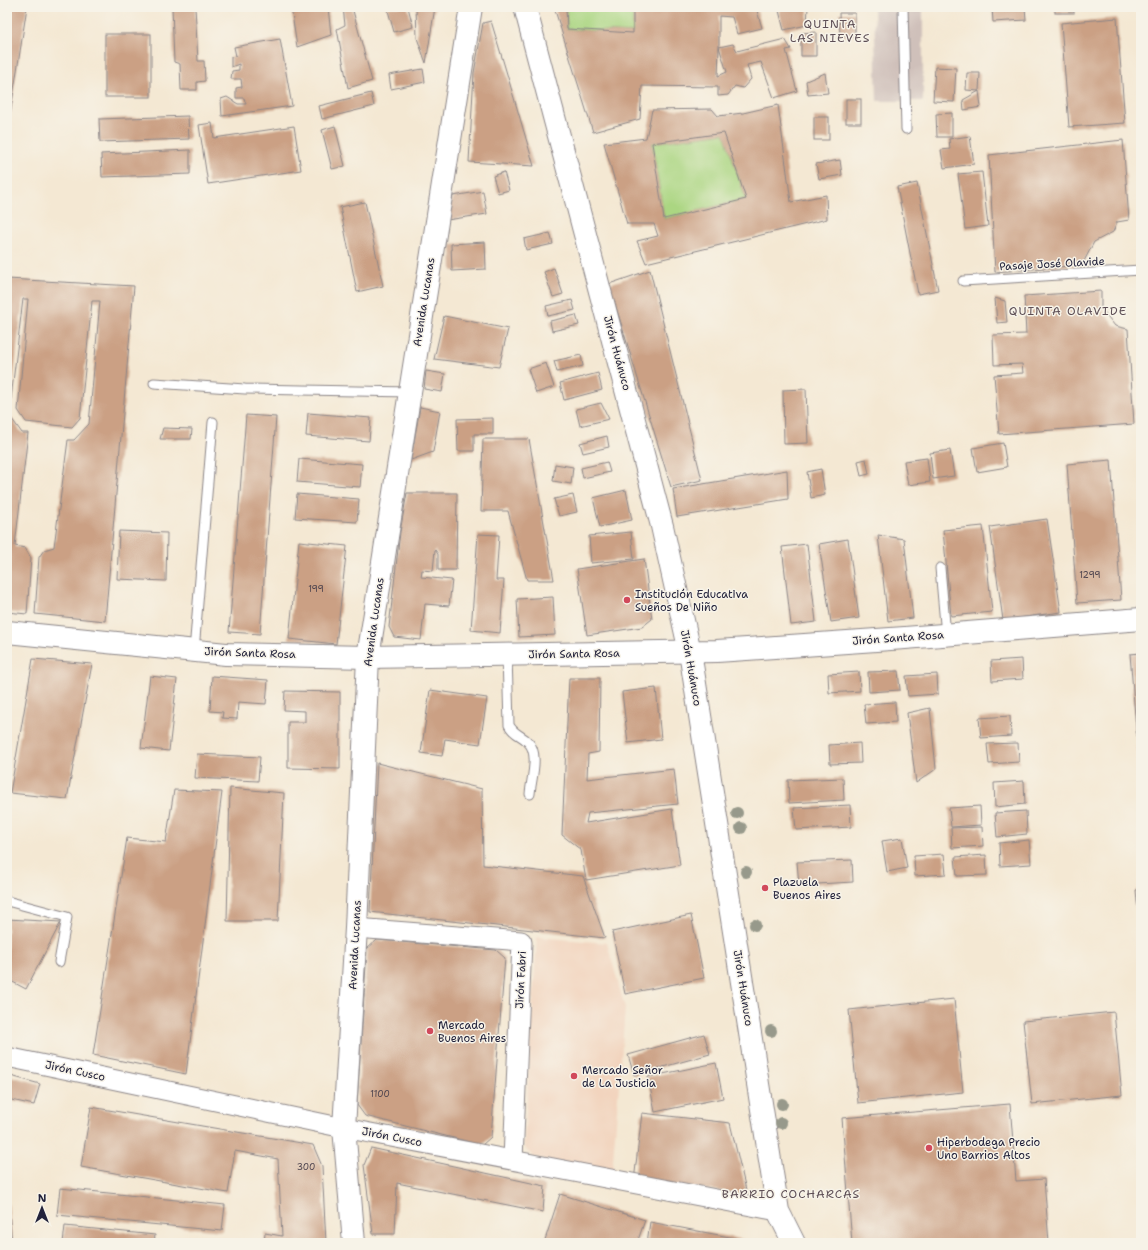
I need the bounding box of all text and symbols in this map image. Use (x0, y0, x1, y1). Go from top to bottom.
district label: QUINTA LAS NIEVES (790, 16, 870, 46)
street label: Pasaje José Olavide (999, 254, 1105, 274)
street label: Avenida Lucanas (410, 256, 438, 348)
district label: QUINTA OLAVIDE (1009, 303, 1127, 319)
street label: Jirón Huánuco (600, 314, 634, 393)
house number: 1299 (1079, 569, 1101, 581)
street label: Avenida Lucanas (360, 576, 388, 668)
house number: 199 (308, 583, 324, 595)
place label: Institución Educativa Sueños De Niño (635, 587, 748, 615)
marker: Institución Educativa Sueños De Niño (622, 595, 632, 605)
street label: Jirón Santa Rosa (852, 627, 944, 649)
street label: Jirón Huánuco (677, 629, 705, 708)
street label: Jirón Santa Rosa (204, 644, 296, 662)
street label: Jirón Santa Rosa (528, 646, 620, 662)
place label: Plazuela Buenos Aires (773, 875, 841, 903)
marker: Plazuela Buenos Aires (760, 883, 770, 893)
street label: Avenida Lucanas (345, 900, 365, 990)
street label: Jirón Huánuco (730, 949, 756, 1028)
street label: Jirón Fabri (512, 951, 530, 1009)
place label: Mercado Buenos Aires (438, 1018, 506, 1046)
marker: Mercado Buenos Aires (425, 1026, 435, 1036)
street label: Jirón Cusco (44, 1057, 107, 1085)
place label: Mercado Señor de La Justicia (582, 1063, 663, 1091)
marker: Mercado Señor de La Justicia (569, 1071, 579, 1081)
house number: 1100 (370, 1088, 390, 1100)
street label: Jirón Cusco (361, 1124, 424, 1150)
place label: Hiperbodega Precio Uno Barrios Altos (937, 1135, 1041, 1163)
marker: Hiperbodega Precio Uno Barrios Altos (924, 1143, 934, 1153)
house number: 300 (297, 1161, 315, 1173)
district label: BARRIO COCHARCAS (722, 1186, 860, 1202)
north arrow (22, 1188, 62, 1228)
text: N (38, 1191, 47, 1206)

